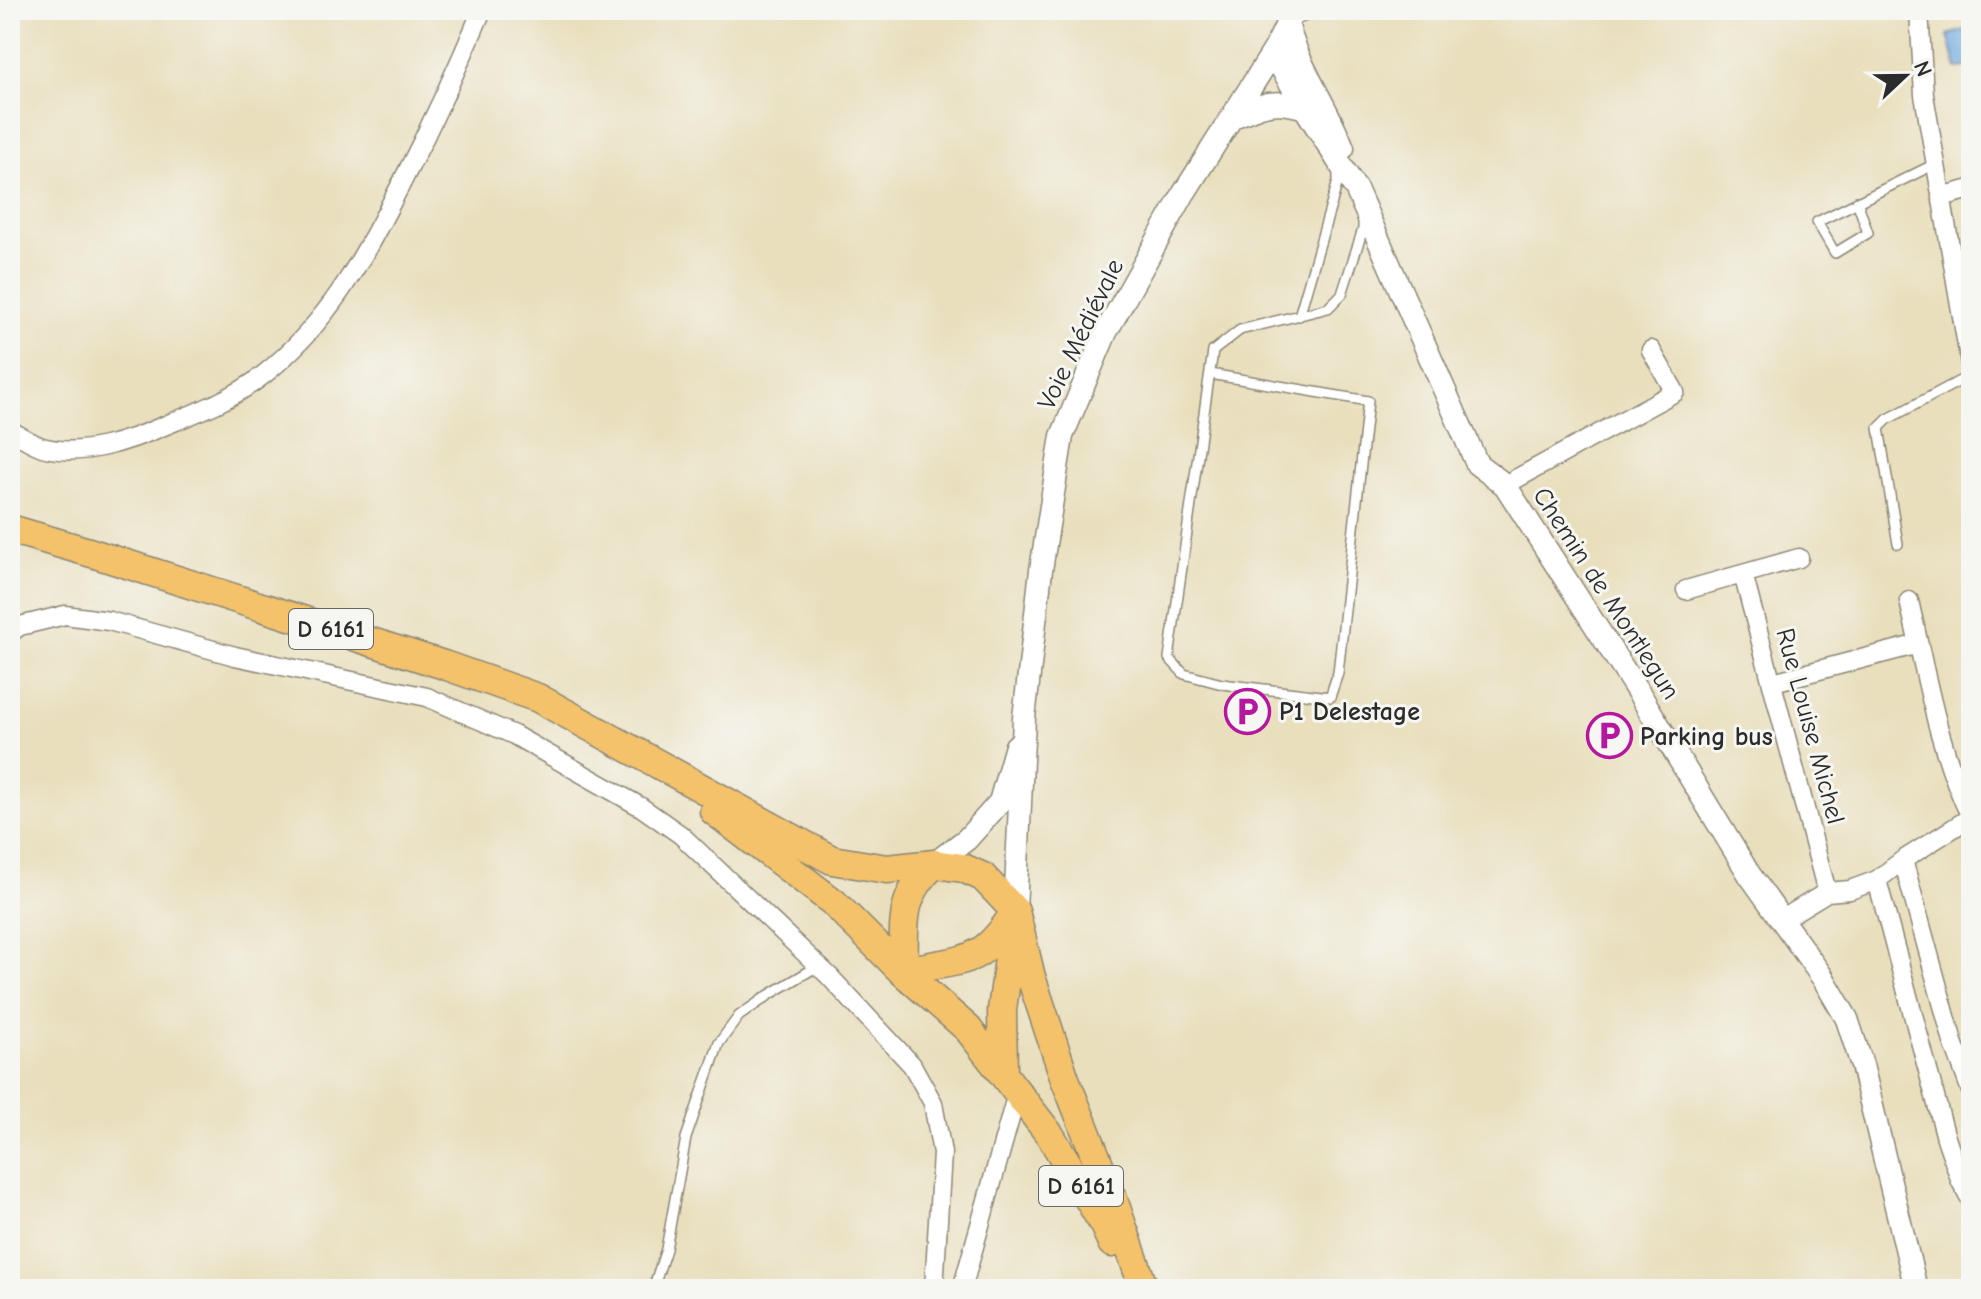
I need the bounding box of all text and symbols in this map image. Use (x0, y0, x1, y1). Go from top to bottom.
north arrow (1865, 36, 1945, 116)
text: N (1908, 57, 1937, 80)
street label: Voie Médiévale (1032, 254, 1130, 415)
street label: Chemin de Montlegun (1526, 482, 1686, 705)
road number: D 6161 (289, 609, 373, 649)
street label: Rue Louise Michel (1769, 625, 1851, 827)
parking icon: P1 Delestage (1224, 687, 1272, 735)
place label: P1 Delestage (1279, 697, 1420, 727)
parking icon: Parking bus (1585, 712, 1633, 760)
place label: Parking bus (1640, 722, 1773, 752)
road number: D 6161 (1039, 1166, 1123, 1206)

